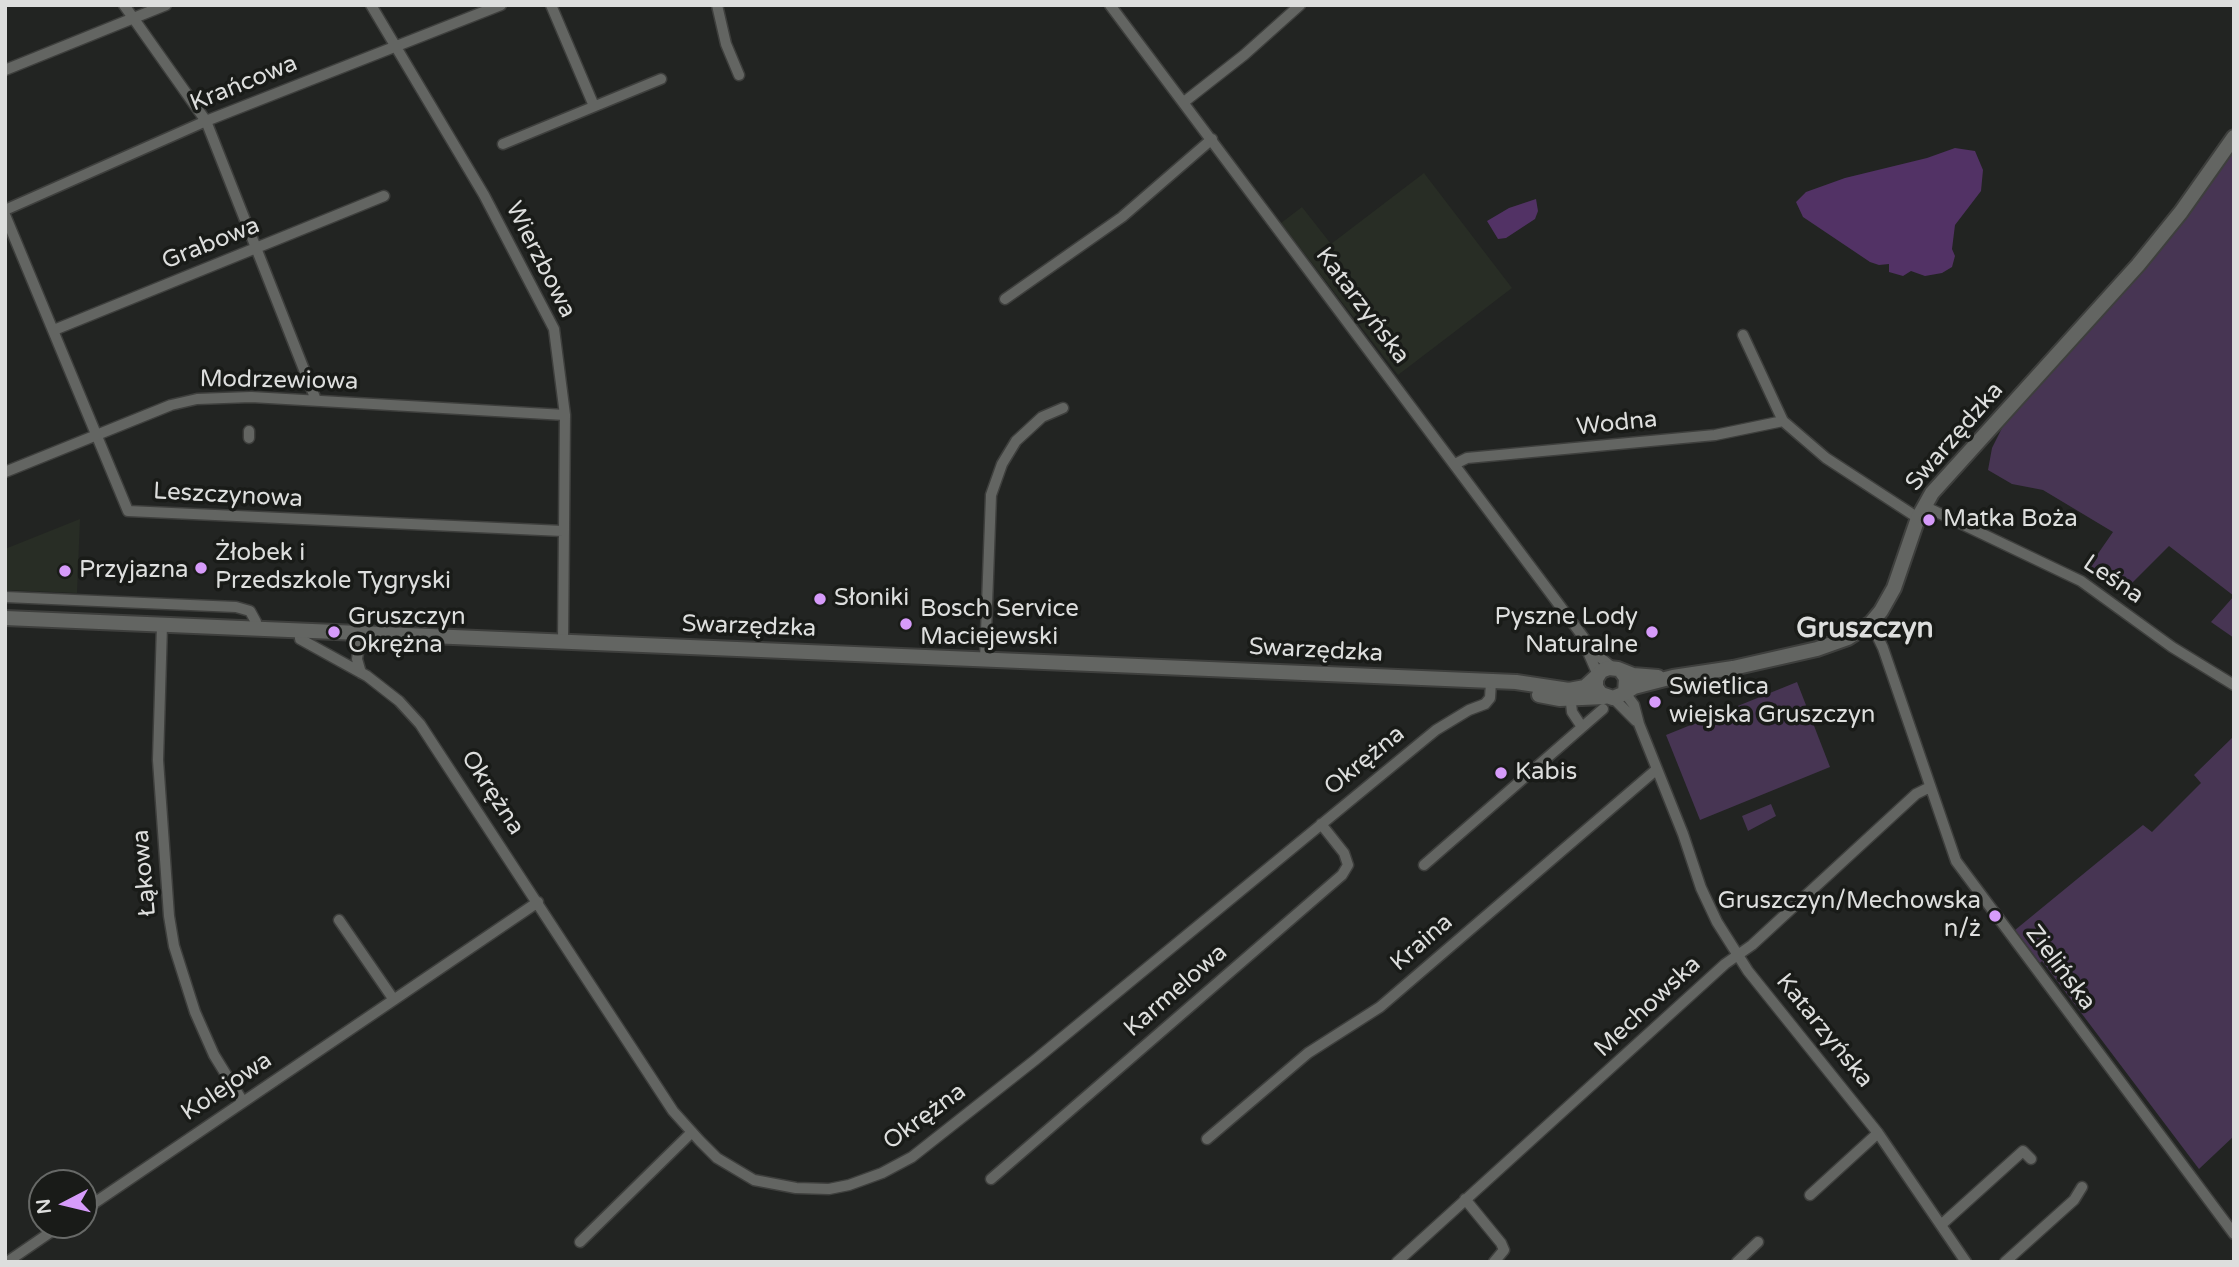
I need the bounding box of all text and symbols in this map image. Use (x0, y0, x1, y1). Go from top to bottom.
street label: Krańcowa (186, 50, 302, 118)
street label: Wierzbowa (498, 197, 582, 323)
street label: Grabowa (158, 211, 264, 277)
street label: Katarzyńska (1309, 242, 1415, 370)
street label: Modrzewiowa (199, 365, 359, 397)
street label: Swarzędzka (1900, 377, 2010, 497)
street label: Wodna (1575, 405, 1659, 443)
street label: Leszczynowa (152, 478, 304, 514)
place label: Matka Boża (1943, 506, 2078, 534)
marker: Matka Boża (1921, 512, 1937, 528)
place label: Żłobek i Przedszkole Tygryski (215, 540, 451, 596)
street label: Leśna (2077, 549, 2149, 611)
place label: Przyjazna (79, 557, 189, 585)
marker: Żłobek i Przedszkole Tygryski (193, 560, 209, 576)
marker: Przyjazna (57, 563, 73, 579)
place label: Słoniki (834, 585, 909, 613)
marker: Słoniki (812, 591, 828, 607)
place label: Bosch Service Maciejewski (920, 596, 1079, 652)
place label: Gruszczyn Okrężna (348, 604, 466, 660)
place label: Pyszne Lody Naturalne (1495, 604, 1638, 660)
street label: Swarzędzka (681, 610, 817, 644)
district label: Gruszczyn (1796, 613, 1934, 647)
marker: Bosch Service Maciejewski (898, 616, 914, 632)
marker: Gruszczyn Okrężna (326, 624, 342, 640)
marker: Pyszne Lody Naturalne (1644, 624, 1660, 640)
street label: Swarzędzka (1248, 633, 1384, 669)
place label: Swietlica wiejska Gruszczyn (1669, 674, 1875, 730)
marker: Swietlica wiejska Gruszczyn (1647, 694, 1663, 710)
street label: Okrężna (1319, 720, 1411, 802)
street label: Okrężna (454, 745, 530, 841)
place label: Kabis (1515, 759, 1577, 787)
marker: Kabis (1493, 765, 1509, 781)
street label: Łąkowa (127, 828, 163, 918)
place label: Gruszczyn/Mechowska n/ż (1718, 888, 1981, 944)
street label: Kraina (1385, 908, 1459, 978)
marker: Gruszczyn/Mechowska n/ż (1987, 908, 2003, 924)
street label: Zielińska (2019, 920, 2101, 1016)
street label: Karmelowa (1119, 938, 1233, 1044)
street label: Mechowska (1589, 950, 1707, 1064)
street label: Katarzyńska (1769, 968, 1879, 1094)
street label: Kolejowa (176, 1046, 278, 1128)
street label: Okrężna (878, 1077, 972, 1157)
north arrow (28, 1169, 98, 1239)
text: N (32, 1197, 56, 1215)

